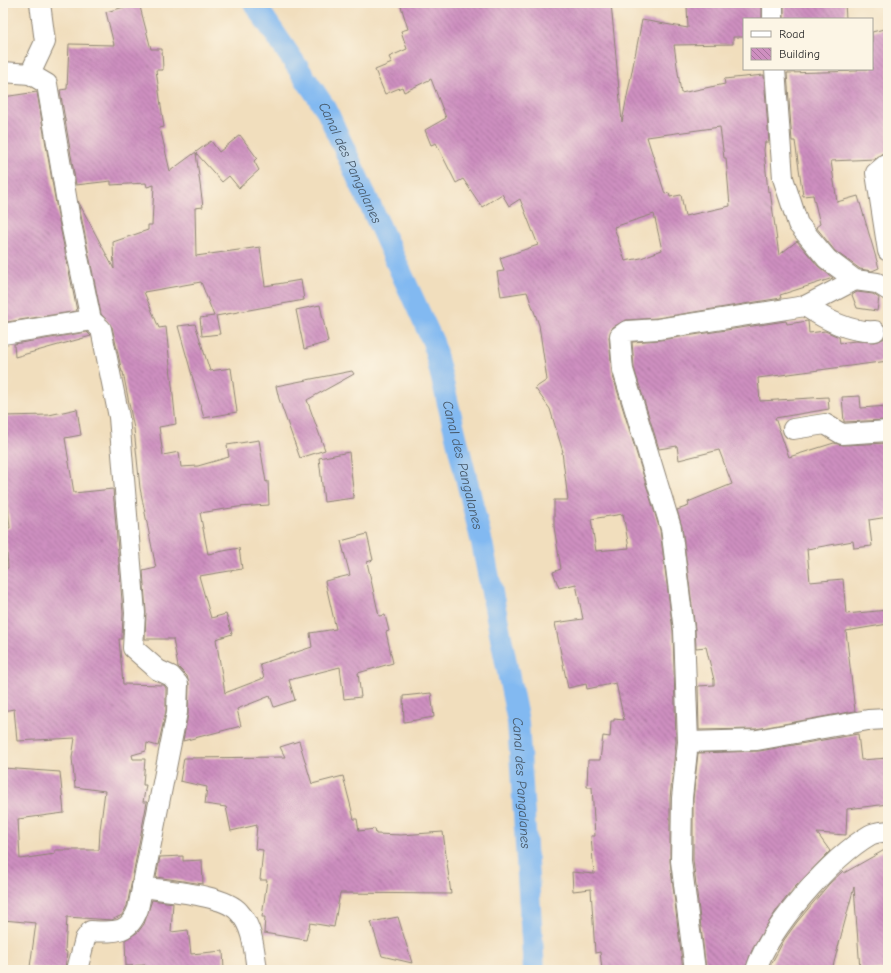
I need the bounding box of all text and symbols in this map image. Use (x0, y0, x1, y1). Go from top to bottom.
legend (743, 18, 873, 70)
text: Road (779, 27, 805, 41)
text: Building (779, 47, 820, 61)
water label: Canal des Pangalanes (315, 98, 386, 226)
water label: Canal des Pangalanes (439, 399, 487, 531)
water label: Canal des Pangalanes (509, 716, 535, 849)

